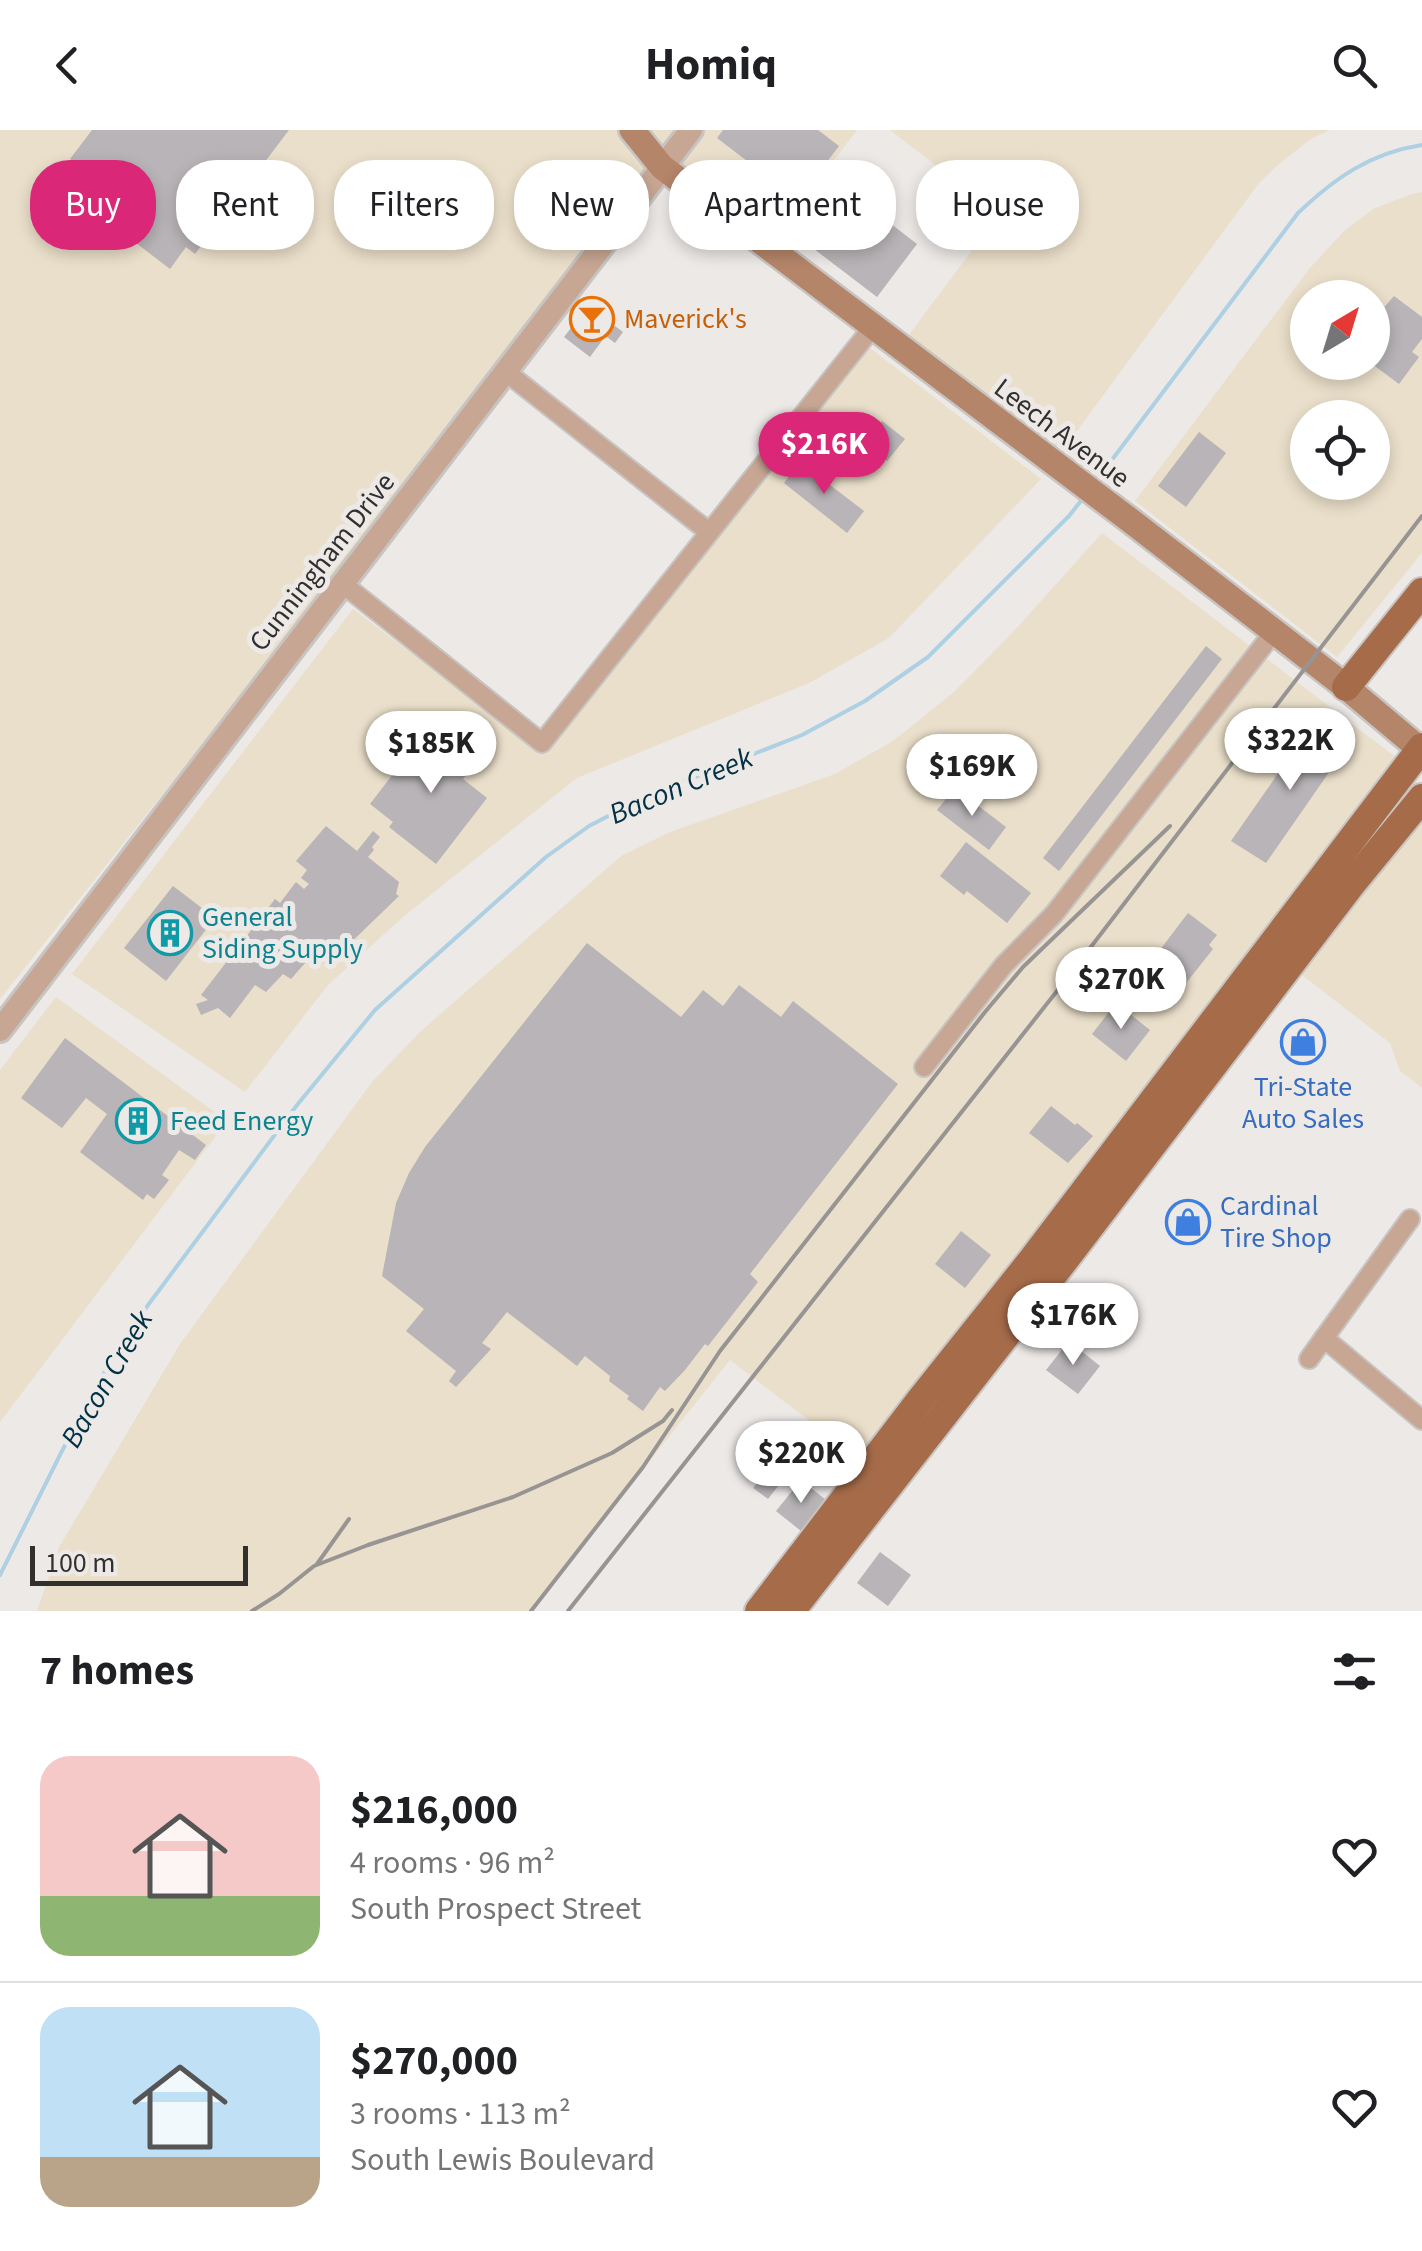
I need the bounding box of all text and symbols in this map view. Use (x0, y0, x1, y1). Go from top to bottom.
text: Homiq (645, 33, 777, 97)
icon: back (40, 38, 95, 93)
icon: search (1327, 38, 1382, 93)
chip: Buy (30, 160, 156, 250)
chip: Rent (176, 160, 314, 250)
chip: Filters (334, 160, 494, 250)
chip: New (514, 160, 649, 250)
chip: Apartment (669, 160, 896, 250)
chip: House (916, 160, 1079, 250)
north arrow (1290, 280, 1390, 380)
map controls (1290, 280, 1390, 500)
bar icon: Maverick's (569, 296, 615, 342)
place label: Maverick's (624, 299, 747, 339)
street label: Leech Avenue (986, 369, 1138, 497)
button: locate (1290, 400, 1390, 500)
pin: $216K (754, 412, 894, 497)
text: $216K (780, 421, 868, 467)
street label: Cunningham Drive (240, 464, 404, 660)
pin: $322K (1220, 708, 1360, 793)
pin: $185K (361, 711, 501, 796)
text: $322K (1246, 717, 1334, 763)
text: $185K (387, 720, 475, 766)
pin: $169K (902, 734, 1042, 819)
water label: Bacon Creek (602, 736, 760, 836)
text: $169K (928, 743, 1016, 789)
place label: General Siding Supply (202, 897, 363, 969)
building icon: General Siding Supply (147, 910, 193, 956)
pin: $270K (1051, 947, 1191, 1032)
text: $270K (1077, 956, 1165, 1002)
shop icon: Tri-State Auto Sales (1280, 1019, 1326, 1065)
place label: Tri-State Auto Sales (1242, 1067, 1364, 1139)
building icon: Feed Energy (115, 1098, 161, 1144)
place label: Feed Energy (170, 1101, 313, 1141)
place label: Cardinal Tire Shop (1220, 1186, 1332, 1258)
shop icon: Cardinal Tire Shop (1165, 1199, 1211, 1245)
pin: $176K (1003, 1283, 1143, 1368)
text: $176K (1029, 1292, 1117, 1338)
water label: Bacon Creek (50, 1302, 164, 1456)
pin: $220K (731, 1421, 871, 1506)
text: $220K (757, 1430, 845, 1476)
scale bar (30, 1541, 248, 1586)
text: 100 m (45, 1543, 116, 1583)
text: 7 homes (40, 1641, 194, 1701)
icon: filters (1327, 1644, 1382, 1699)
text: $216,000 (350, 1780, 518, 1840)
icon: home (120, 1796, 240, 1916)
icon: heart (1327, 1829, 1382, 1884)
text: 4 rooms · 96 m² (350, 1840, 555, 1886)
text: South Prospect Street (350, 1886, 641, 1932)
text: $270,000 (350, 2031, 518, 2091)
icon: home (120, 2047, 240, 2167)
icon: heart (1327, 2080, 1382, 2135)
text: 3 rooms · 113 m² (350, 2091, 571, 2137)
text: South Lewis Boulevard (350, 2137, 655, 2183)

